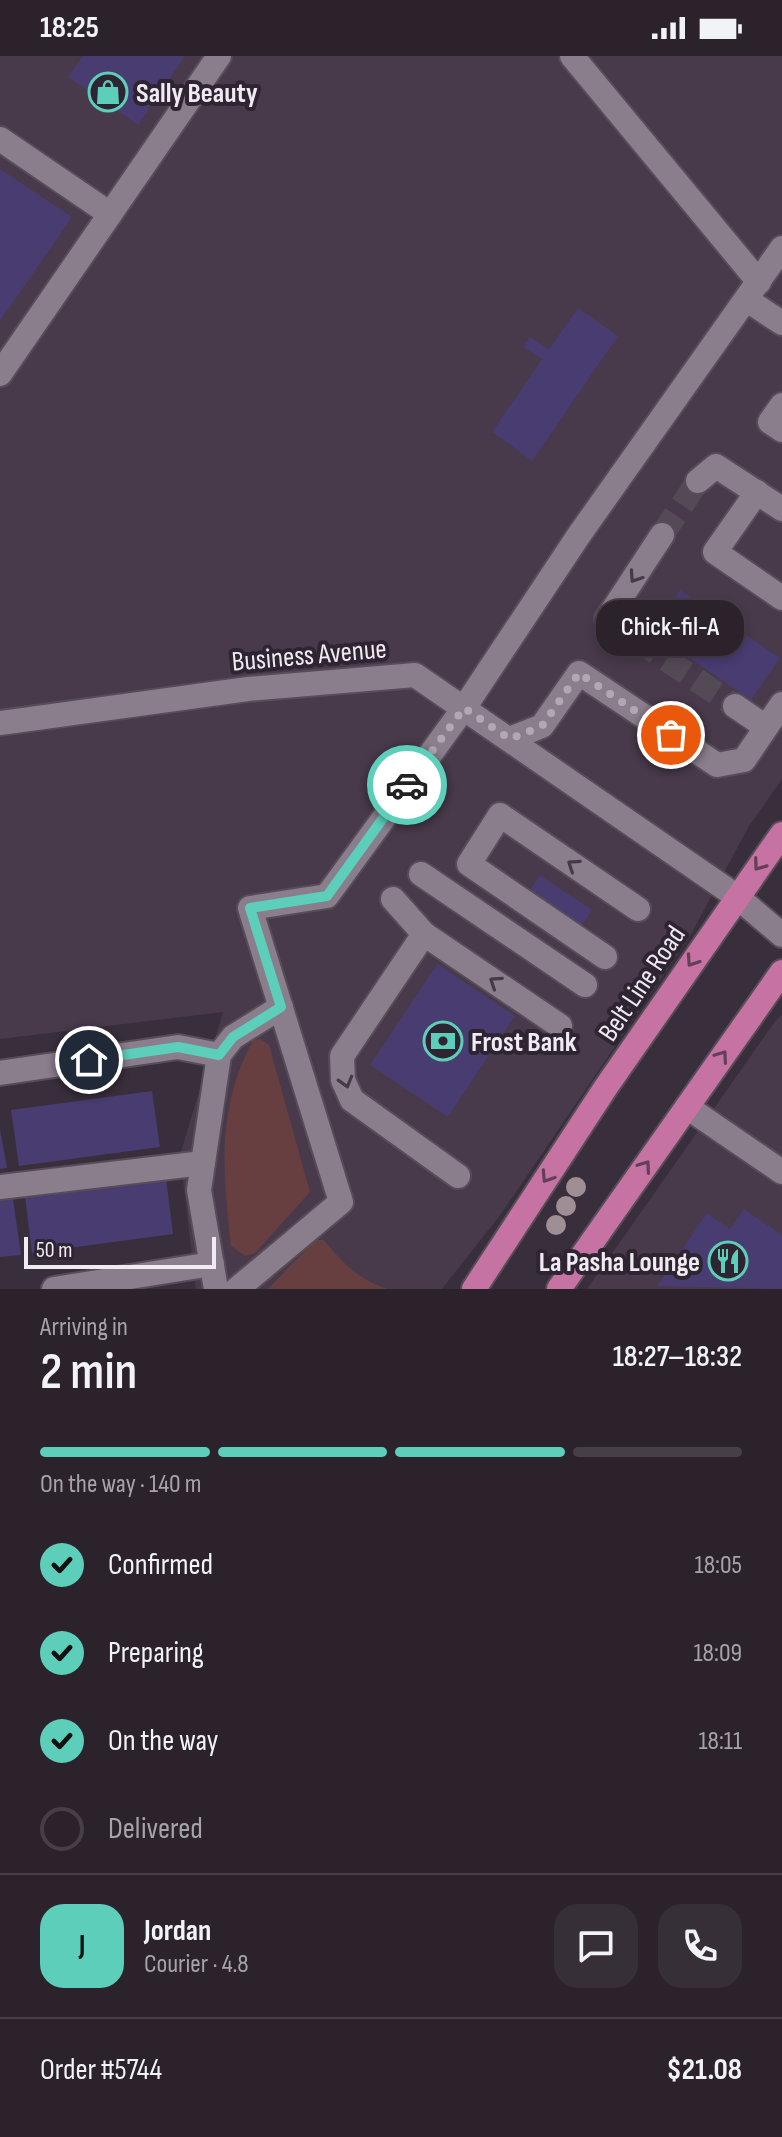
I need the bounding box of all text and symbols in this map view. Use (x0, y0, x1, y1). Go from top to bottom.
text: 18:25 (40, 10, 99, 46)
shop icon: Sally Beauty (87, 71, 129, 113)
place label: Sally Beauty (136, 77, 258, 110)
one-way arrow (629, 568, 644, 583)
callout: Chick-fil-A (597, 599, 745, 655)
text: Chick-fil-A (621, 612, 719, 643)
street label: Business Avenue (230, 632, 388, 679)
pin (637, 701, 705, 769)
icon: bag (649, 713, 693, 757)
courier (367, 745, 447, 825)
icon: car (385, 763, 429, 807)
one-way arrow (754, 856, 769, 871)
one-way arrow (568, 860, 582, 875)
street label: Belt Line Road (592, 920, 693, 1048)
one-way arrow (687, 952, 702, 966)
one-way arrow (490, 977, 504, 992)
bank icon: Frost Bank (422, 1020, 464, 1062)
pin (55, 1026, 123, 1094)
place label: Frost Bank (471, 1026, 577, 1059)
icon: home (67, 1038, 111, 1082)
one-way arrow (712, 1051, 727, 1065)
one-way arrow (336, 1075, 353, 1088)
one-way arrow (635, 1160, 650, 1174)
one-way arrow (542, 1168, 557, 1182)
scale bar (24, 1233, 216, 1269)
text: 50 m (36, 1237, 72, 1264)
restaurant icon: La Pasha Lounge (707, 1240, 749, 1282)
place label: La Pasha Lounge (539, 1246, 700, 1279)
text: Arriving in (40, 1312, 128, 1343)
text: 18:27–18:32 (613, 1339, 742, 1375)
text: 2 min (40, 1341, 137, 1404)
text: On the way · 140 m (40, 1469, 202, 1500)
icon: check (40, 1543, 84, 1587)
text: Confirmed (108, 1547, 213, 1583)
text: 18:05 (695, 1550, 742, 1581)
icon: check (40, 1631, 84, 1675)
text: Preparing (108, 1635, 204, 1671)
text: 18:09 (694, 1638, 742, 1669)
icon: check (40, 1719, 84, 1763)
text: On the way (108, 1723, 218, 1759)
text: 18:11 (698, 1726, 742, 1757)
text: Delivered (108, 1811, 203, 1847)
button: chat (554, 1904, 638, 1988)
button: phone (658, 1904, 742, 1988)
text: Jordan (144, 1913, 211, 1949)
text: J (79, 1928, 85, 1964)
text: Courier · 4.8 (144, 1949, 249, 1980)
text: Order #5744 (40, 2052, 162, 2088)
text: $21.08 (666, 2052, 742, 2088)

